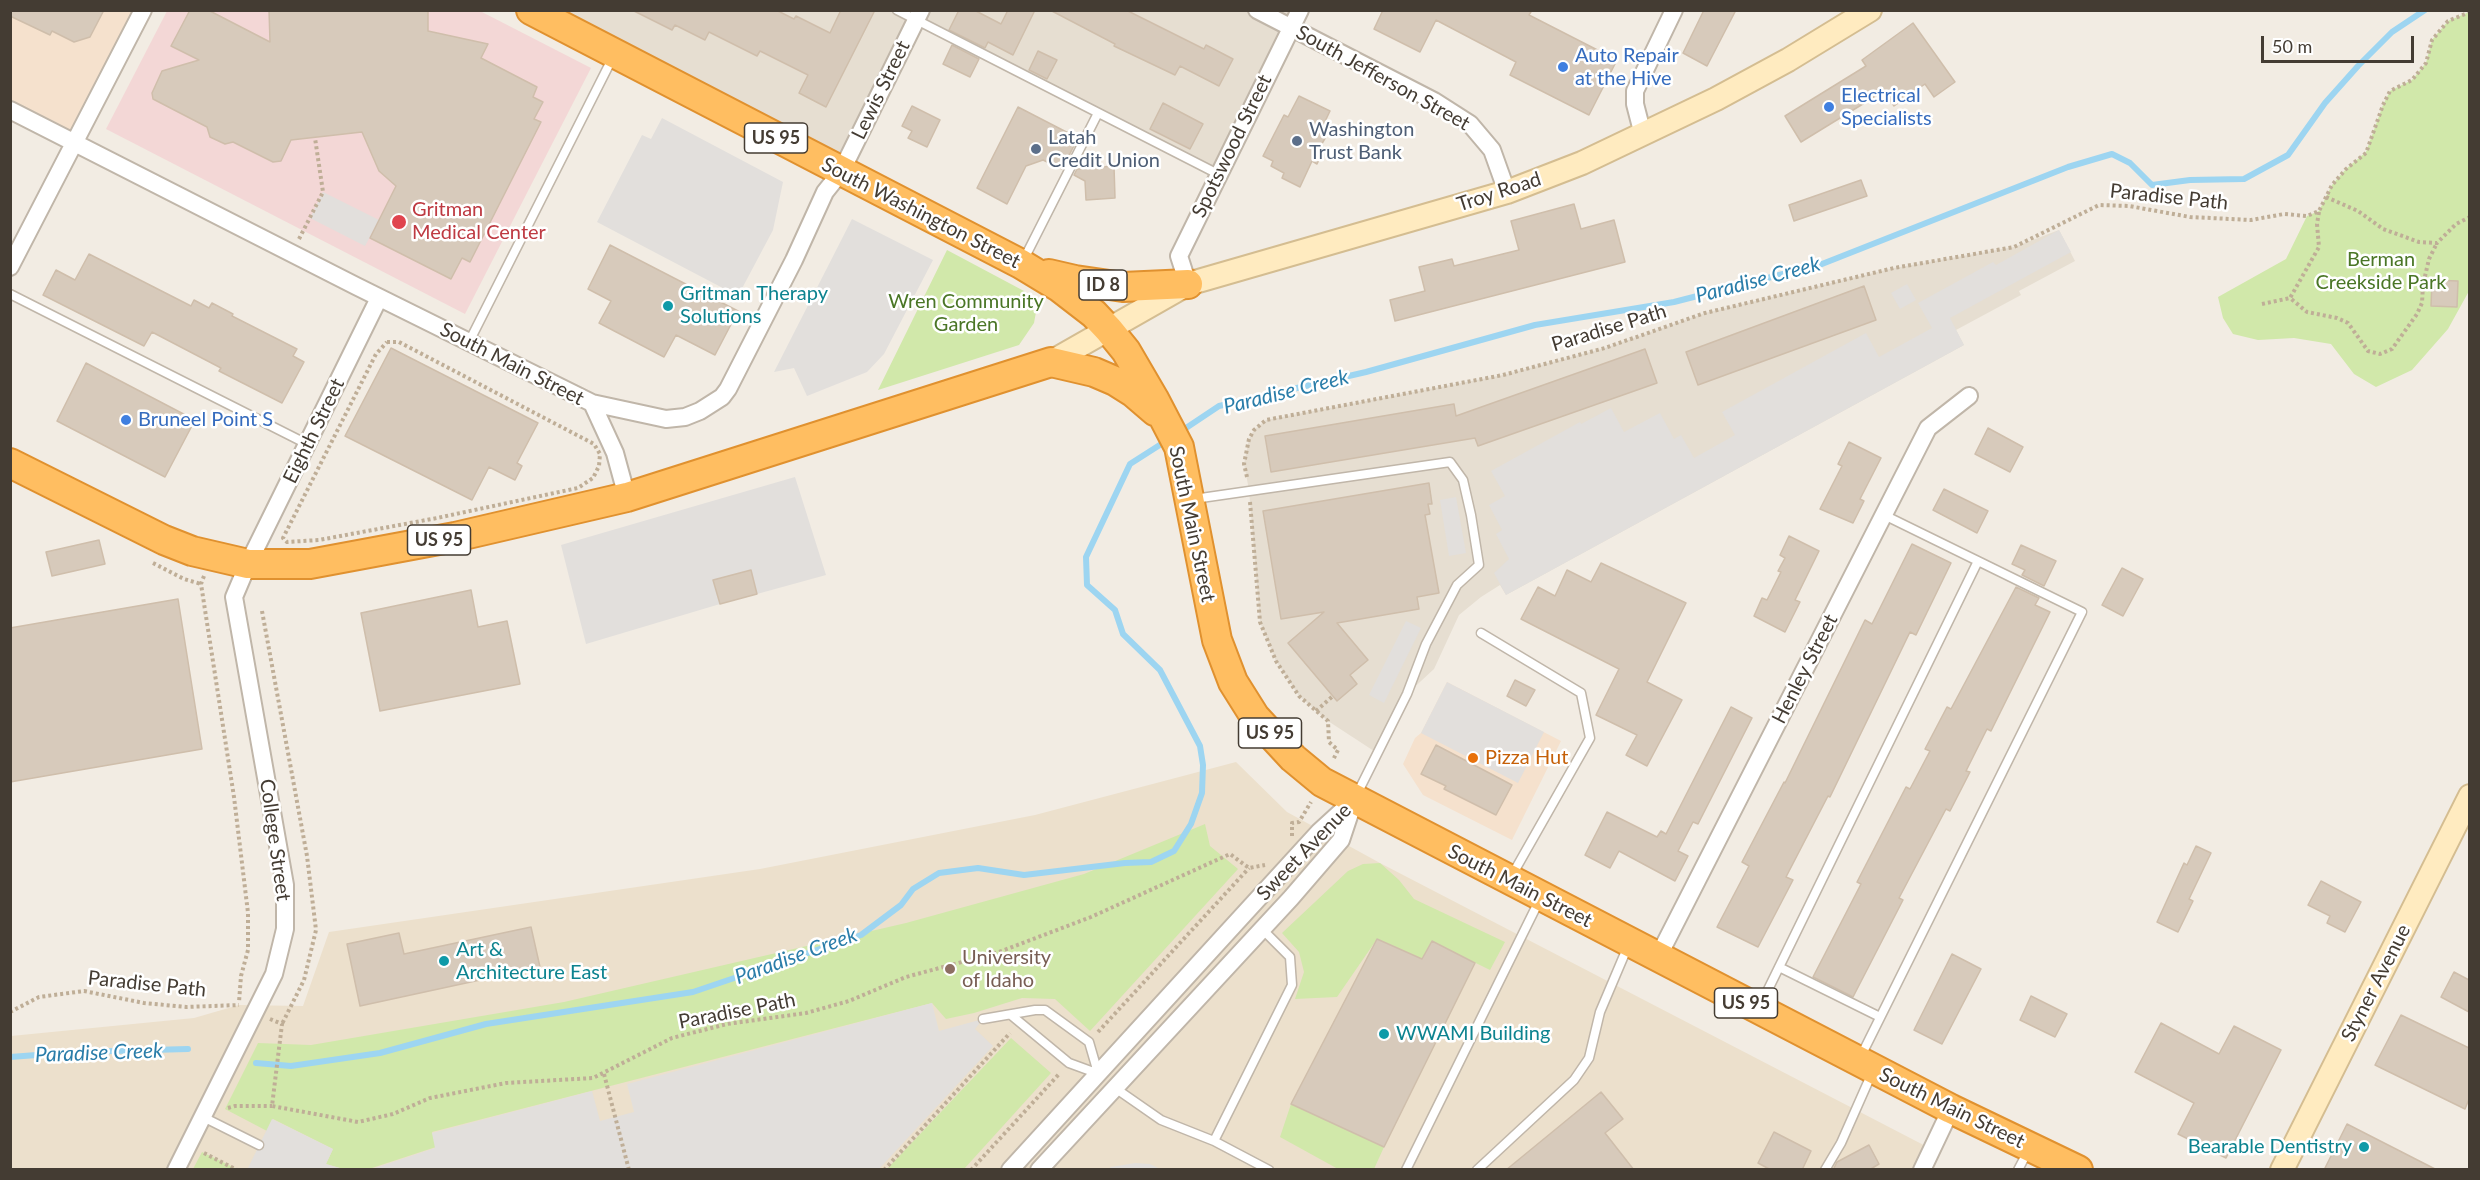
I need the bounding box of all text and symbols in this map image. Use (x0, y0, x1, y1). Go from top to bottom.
street label: South Jefferson Street (1292, 20, 1474, 136)
scale bar (2264, 24, 2417, 62)
text: 50 m (2272, 35, 2312, 57)
street label: Lewis Street (847, 37, 915, 143)
place label: Auto Repair at the Hive (1575, 44, 1679, 91)
marker: Auto Repair at the Hive (1556, 60, 1570, 74)
street label: Spotswood Street (1187, 71, 1277, 221)
place label: Electrical Specialists (1841, 84, 1932, 131)
marker: Electrical Specialists (1822, 100, 1836, 114)
place label: Washington Trust Bank (1309, 118, 1414, 165)
road number: US 95 (744, 123, 808, 153)
place label: Latah Credit Union (1048, 126, 1160, 173)
marker: Washington Trust Bank (1290, 134, 1304, 148)
marker: Latah Credit Union (1029, 142, 1043, 156)
street label: South Washington Street (818, 152, 1024, 274)
street label: Troy Road (1454, 167, 1544, 217)
street label: Paradise Path (2109, 179, 2229, 215)
place label: Gritman Medical Center (412, 198, 546, 245)
marker: Gritman Medical Center (390, 213, 408, 231)
park label: Berman Creekside Park (2316, 248, 2446, 295)
water label: Paradise Creek (1693, 251, 1823, 309)
road number: ID 8 (1079, 270, 1127, 300)
place label: Gritman Therapy Solutions (680, 282, 828, 329)
park label: Wren Community Garden (888, 290, 1044, 337)
marker: Gritman Therapy Solutions (661, 299, 675, 313)
street label: Paradise Path (1549, 299, 1669, 357)
street label: South Main Street (436, 317, 588, 411)
water label: Paradise Creek (1221, 364, 1351, 420)
street label: Eighth Street (278, 375, 350, 487)
place label: Bruneel Point S (138, 408, 273, 432)
marker: Bruneel Point S (119, 413, 133, 427)
street label: South Main Street (1164, 444, 1220, 604)
road number: US 95 (408, 525, 470, 555)
street label: Henley Street (1767, 610, 1843, 728)
road number: US 95 (1238, 718, 1302, 748)
place label: Pizza Hut (1485, 746, 1568, 770)
marker: Pizza Hut (1466, 751, 1480, 765)
street label: College Street (255, 777, 295, 903)
street label: Sweet Avenue (1252, 798, 1356, 906)
street label: South Main Street (1444, 839, 1596, 933)
street label: Styner Avenue (2336, 920, 2416, 1046)
water label: Paradise Creek (731, 922, 861, 990)
place label: Art & Architecture East (456, 938, 607, 985)
place label: University of Idaho (962, 946, 1051, 993)
marker: Art & Architecture East (437, 954, 451, 968)
marker: University of Idaho (943, 962, 957, 976)
street label: Paradise Path (87, 966, 207, 1002)
street label: Paradise Path (676, 988, 798, 1034)
road number: US 95 (1714, 988, 1778, 1018)
place label: WWAMI Building (1396, 1022, 1550, 1046)
marker: WWAMI Building (1377, 1027, 1391, 1041)
water label: Paradise Creek (35, 1038, 163, 1068)
street label: South Main Street (1875, 1062, 2029, 1154)
place label: Bearable Dentistry (2188, 1135, 2352, 1159)
marker: Bearable Dentistry (2357, 1140, 2371, 1154)

